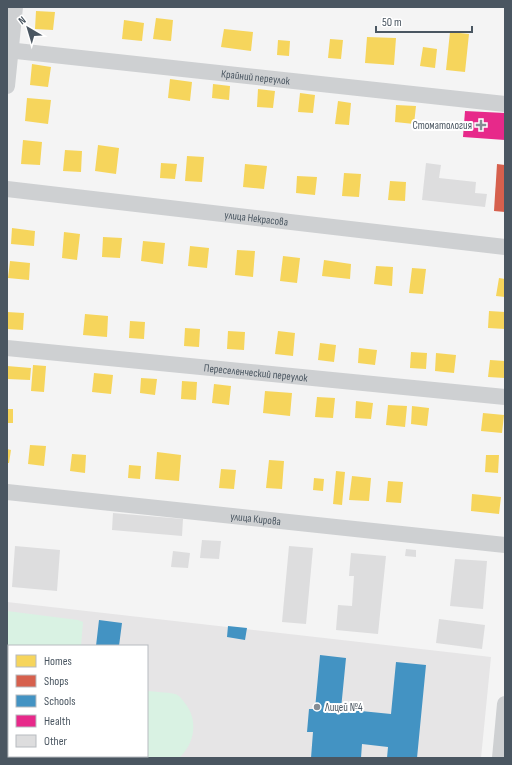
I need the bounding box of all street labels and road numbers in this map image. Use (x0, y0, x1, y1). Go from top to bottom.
street label: Крайний переулок (221, 67, 291, 88)
street label: улица Некрасова (224, 208, 289, 229)
street label: Переселенческий переулок (203, 361, 309, 385)
street label: улица Кирова (230, 510, 281, 528)

